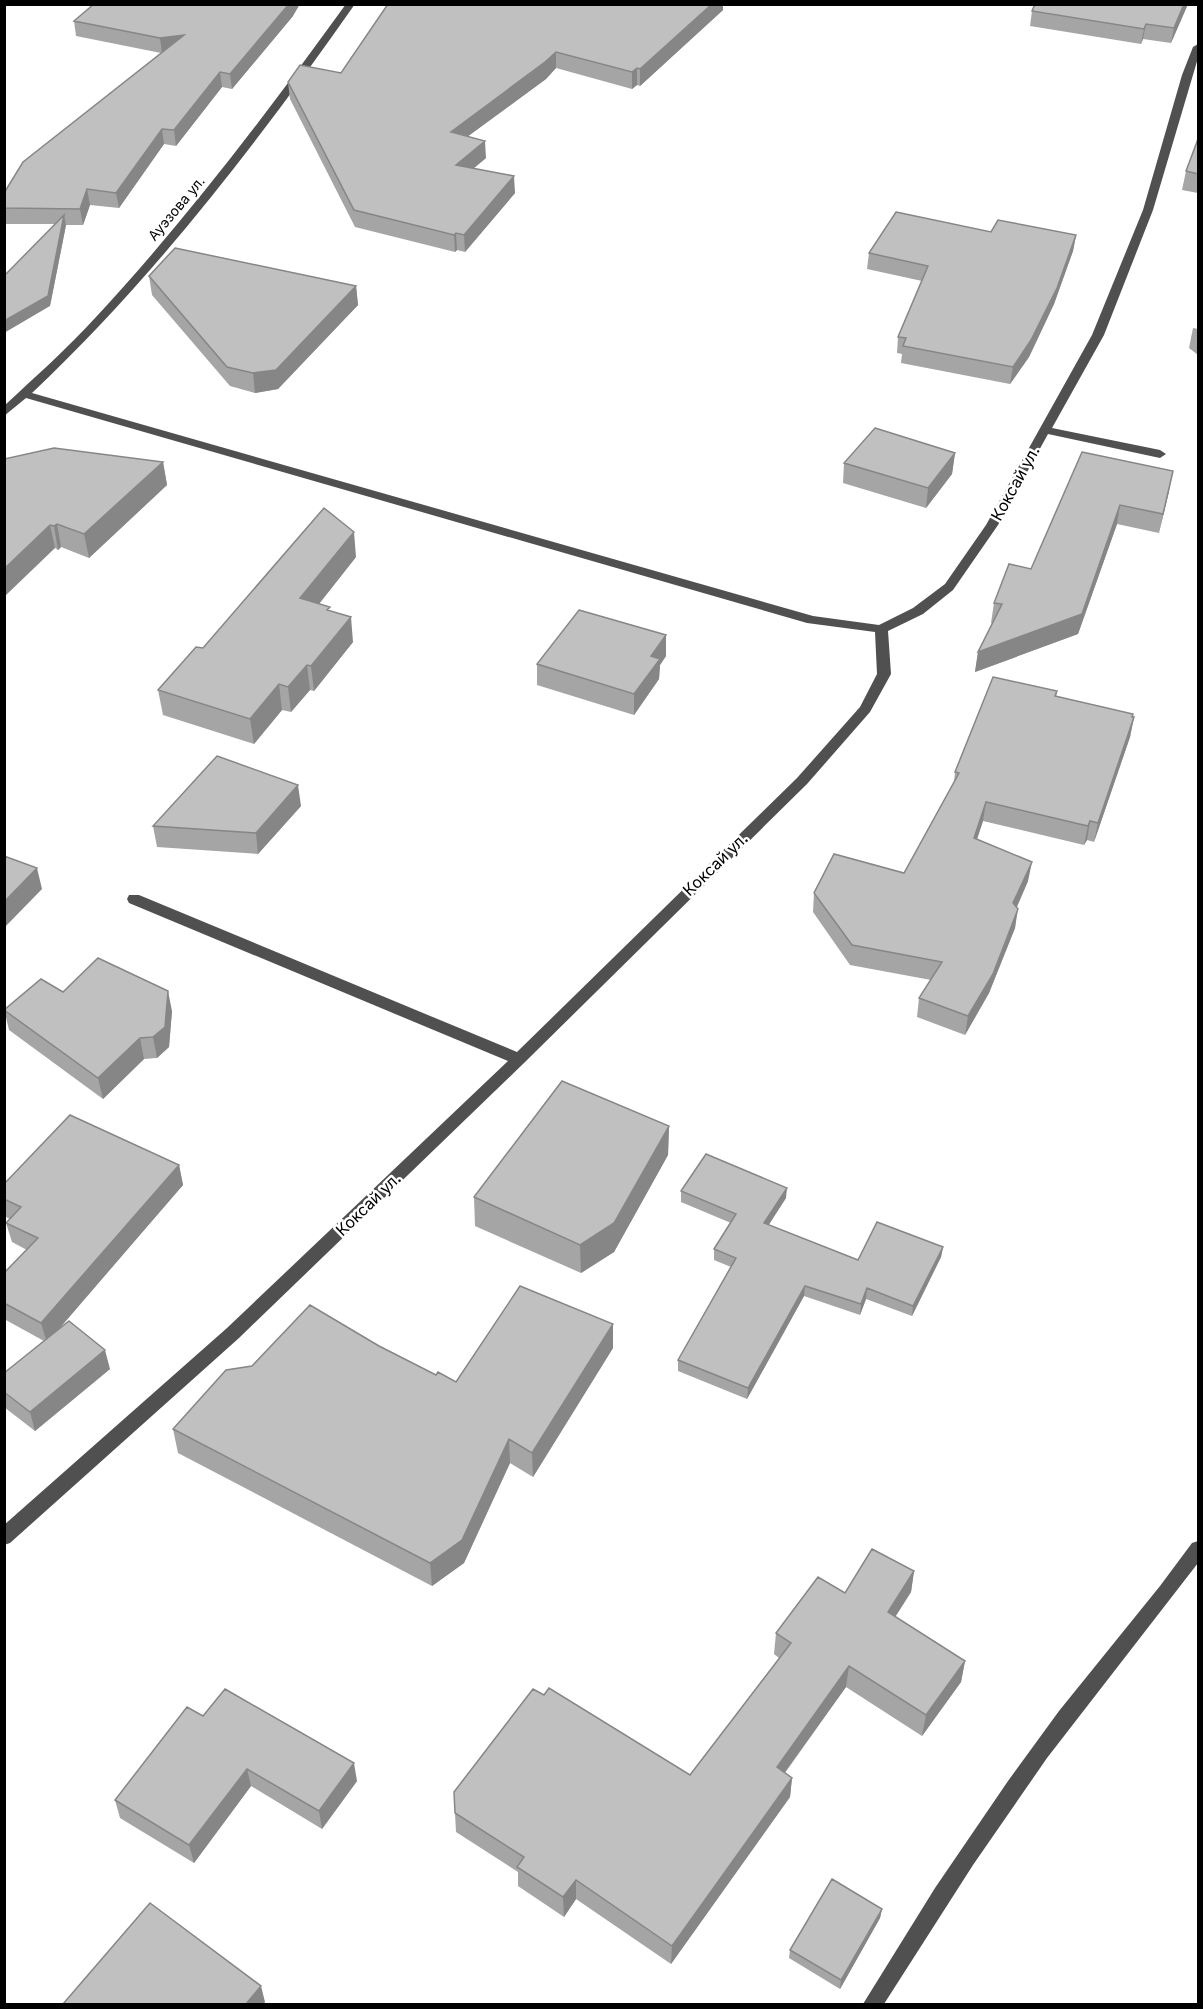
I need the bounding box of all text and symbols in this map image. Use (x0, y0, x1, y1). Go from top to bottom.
street label: Ауэзова ул. (144, 172, 208, 244)
street label: Коксай ул. (986, 442, 1044, 524)
street label: Коксай ул. (678, 828, 752, 900)
street label: Коксай ул. (331, 1168, 405, 1240)

